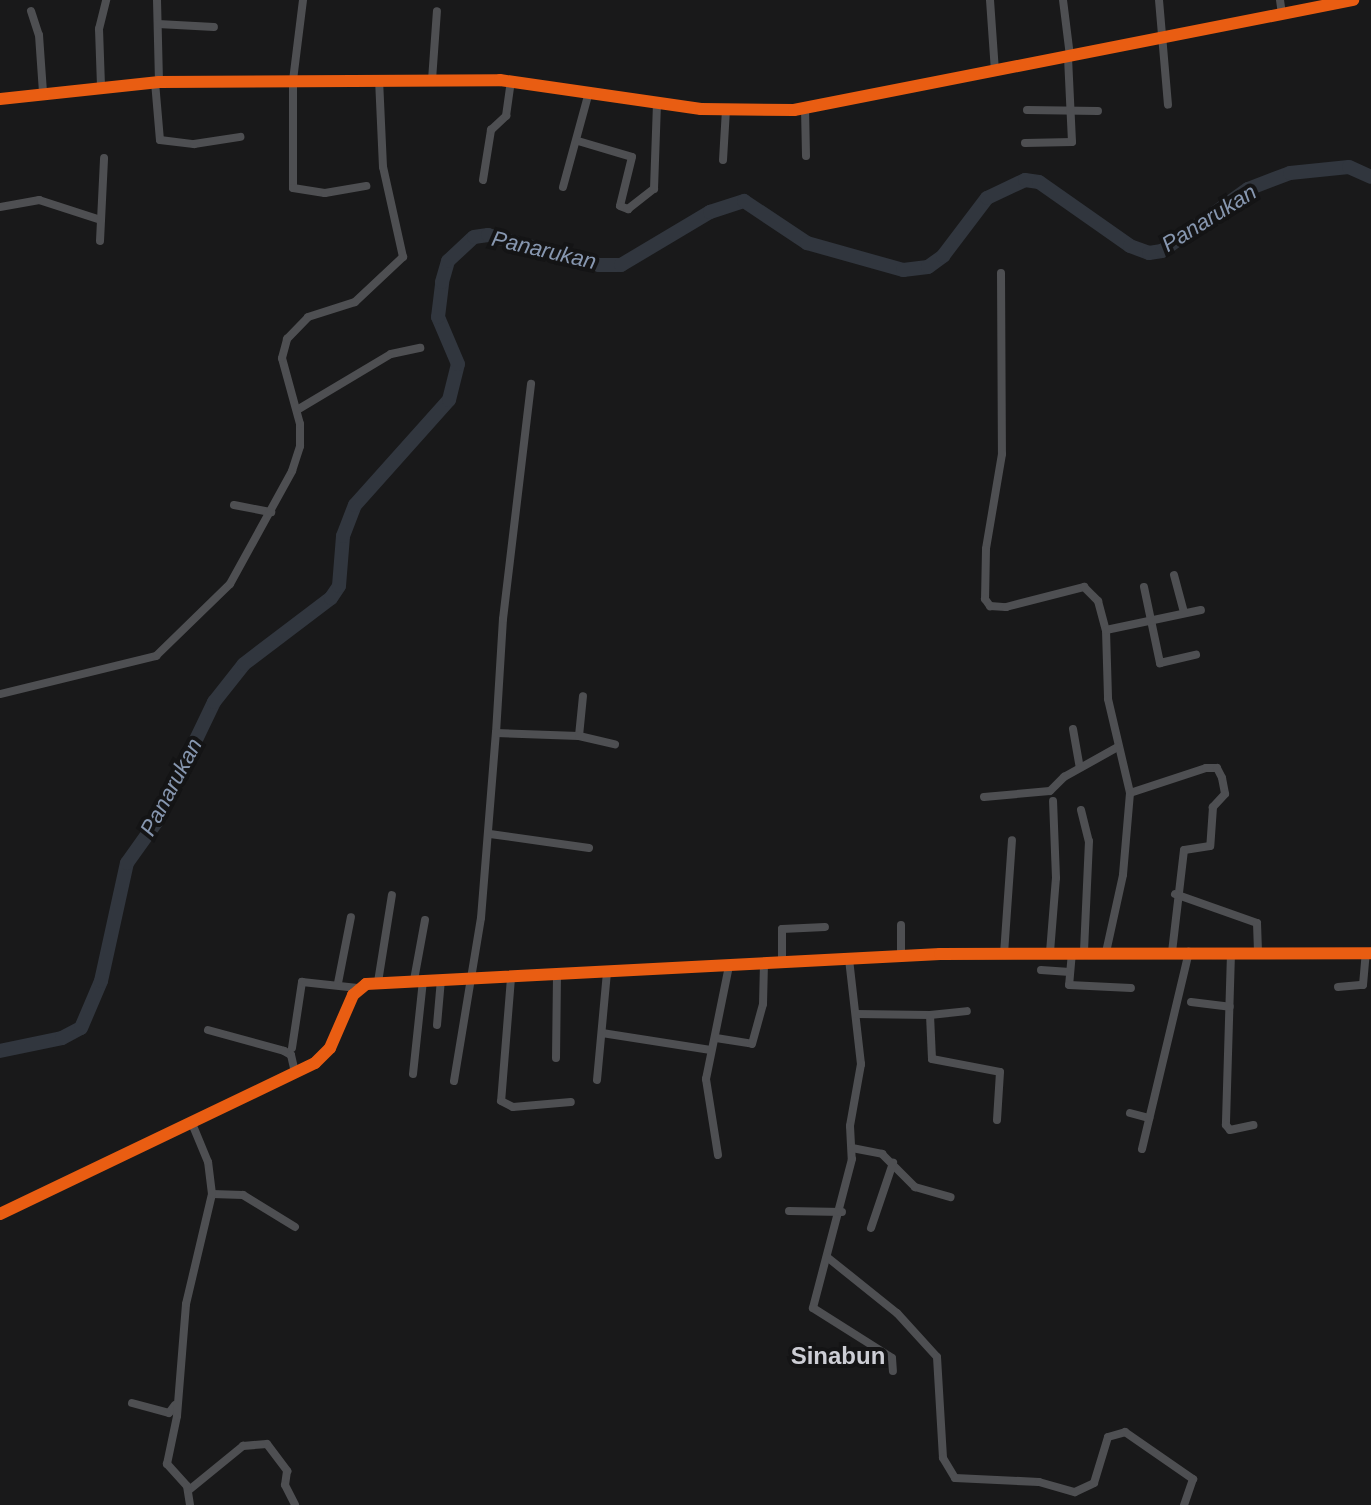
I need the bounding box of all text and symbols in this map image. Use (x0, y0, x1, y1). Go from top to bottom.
water label: Panarukan (1157, 179, 1261, 257)
water label: Panarukan (489, 225, 599, 275)
water label: Panarukan (134, 734, 208, 840)
district label: Sinabun (791, 1342, 885, 1370)

